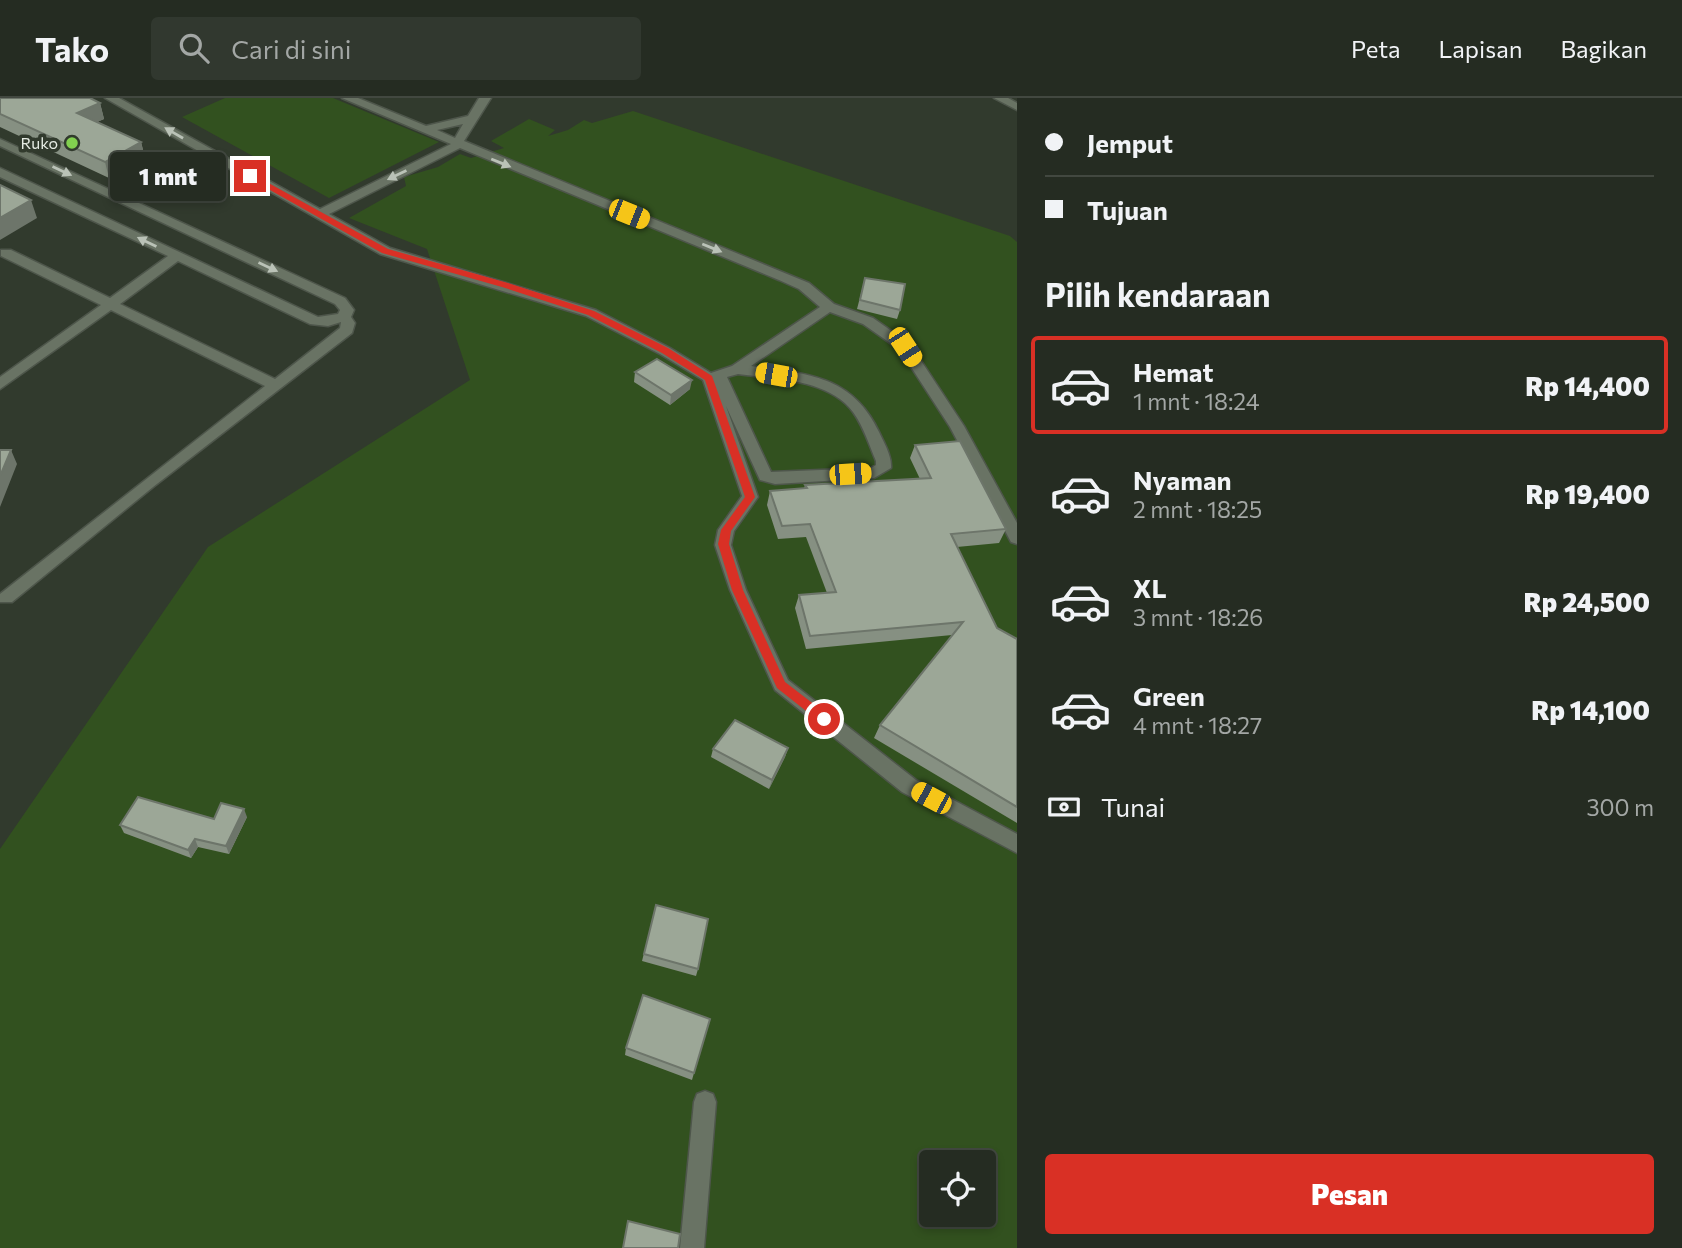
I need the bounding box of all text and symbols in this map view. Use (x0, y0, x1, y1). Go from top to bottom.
search box (151, 17, 641, 80)
text: Tako (35, 28, 109, 69)
icon: search (175, 29, 213, 67)
text: Cari di sini (231, 33, 351, 64)
text: Peta (1351, 34, 1401, 63)
text: Lapisan (1439, 34, 1522, 63)
text: Bagikan (1560, 34, 1647, 63)
one-way arrow (164, 127, 183, 139)
text: Jemput (1087, 127, 1173, 158)
place label: Ruko (21, 133, 58, 152)
marker: Ruko (64, 135, 80, 151)
callout: 1 mnt (110, 152, 226, 200)
one-way arrow (491, 158, 512, 169)
route end (234, 160, 266, 192)
text: 1 mnt (139, 162, 197, 190)
one-way arrow (52, 165, 72, 176)
one-way arrow (387, 170, 407, 181)
text: Tujuan (1087, 194, 1168, 225)
car (606, 196, 653, 232)
one-way arrow (137, 236, 157, 248)
one-way arrow (702, 243, 723, 254)
one-way arrow (258, 261, 278, 273)
text: Pilih kendaraan (1045, 274, 1271, 314)
car (885, 324, 926, 370)
icon: car (1049, 354, 1112, 417)
text: Hemat (1133, 356, 1214, 387)
car (754, 361, 799, 389)
text: Rp 14,400 (1525, 370, 1650, 401)
text: 1 mnt · 18:24 (1133, 387, 1260, 415)
car (829, 462, 872, 486)
icon: car (1049, 462, 1112, 525)
text: Nyaman (1133, 464, 1232, 495)
text: Rp 19,400 (1526, 478, 1650, 509)
text: 2 mnt · 18:25 (1133, 495, 1262, 523)
icon: car (1049, 570, 1112, 633)
text: XL (1133, 572, 1167, 603)
text: Rp 24,500 (1524, 586, 1650, 617)
text: 3 mnt · 18:26 (1133, 603, 1263, 631)
icon: car (1049, 678, 1112, 741)
text: Green (1133, 680, 1205, 711)
text: Rp 14,100 (1531, 694, 1650, 725)
route start (808, 703, 840, 735)
text: 4 mnt · 18:27 (1133, 711, 1262, 739)
car (908, 779, 955, 817)
icon: cash (1045, 788, 1083, 826)
text: Tunai (1101, 791, 1165, 822)
text: 300 m (1586, 793, 1654, 821)
map controls (919, 1150, 996, 1227)
button: locate (919, 1150, 996, 1227)
button: Pesan (1045, 1154, 1654, 1234)

